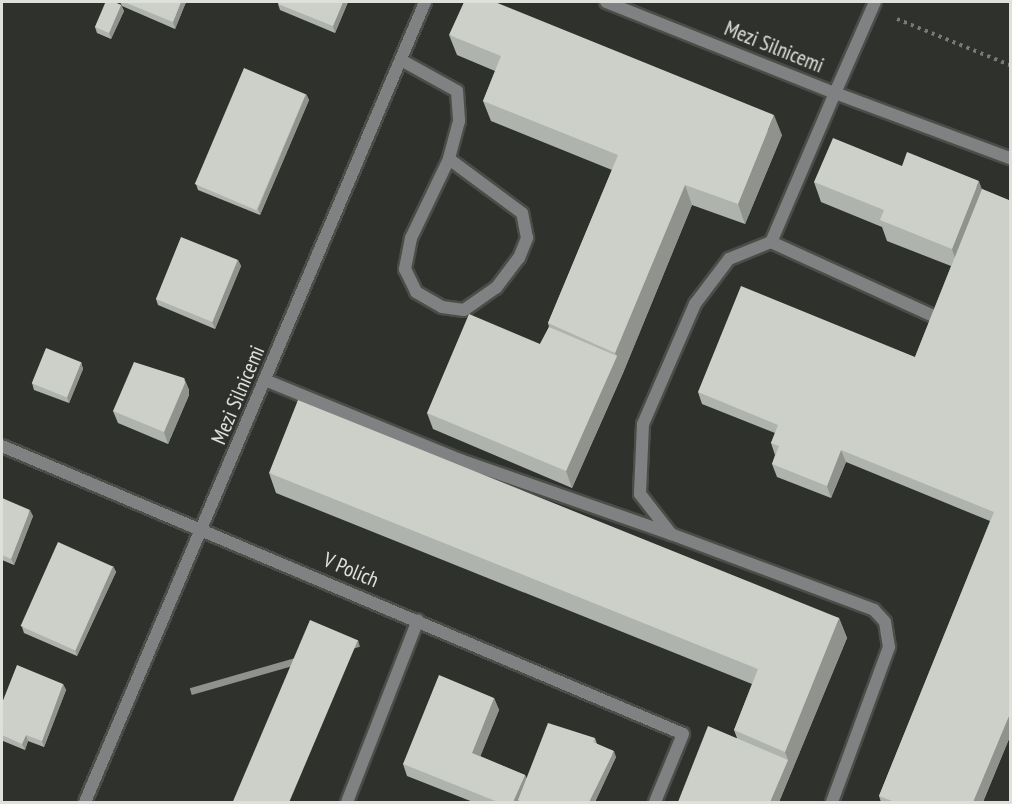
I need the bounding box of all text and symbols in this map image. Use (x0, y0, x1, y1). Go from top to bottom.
street label: Mezi Silnicemi (721, 16, 827, 78)
street label: Mezi Silnicemi (206, 342, 270, 448)
street label: V Polích (319, 547, 383, 593)

